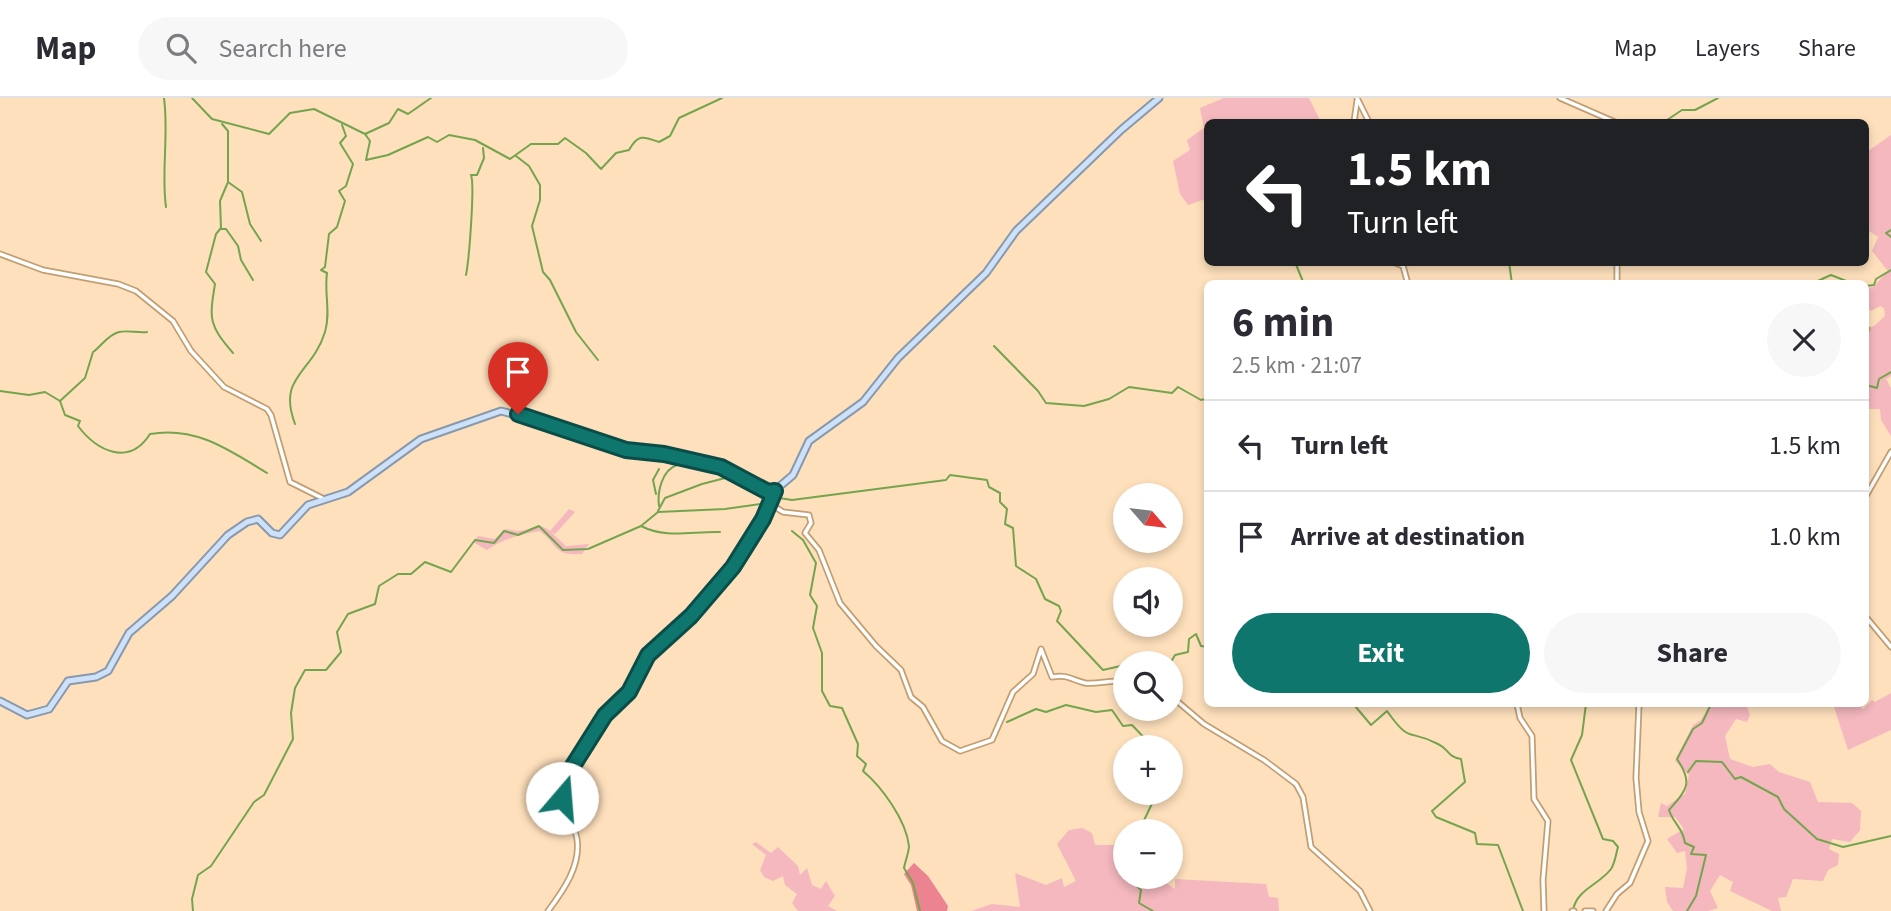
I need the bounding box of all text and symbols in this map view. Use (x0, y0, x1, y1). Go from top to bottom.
search box (138, 17, 628, 80)
text: Map (35, 25, 96, 72)
icon: search (162, 29, 200, 67)
text: Search here (218, 30, 347, 67)
text: Map (1614, 31, 1657, 66)
text: Layers (1695, 31, 1760, 66)
text: Share (1798, 31, 1856, 66)
text: 1.5 km (1347, 135, 1492, 205)
icon: left (1232, 147, 1323, 238)
text: Turn left (1347, 200, 1458, 246)
text: 6 min (1232, 293, 1334, 353)
button: close (1767, 303, 1841, 377)
pin (488, 342, 548, 414)
text: 2.5 km · 21:07 (1232, 349, 1362, 382)
icon: arrive (499, 353, 537, 391)
icon: left (1232, 427, 1270, 465)
text: Turn left (1291, 427, 1388, 464)
text: 1.5 km (1769, 427, 1841, 464)
north arrow (1113, 483, 1183, 553)
map controls (1113, 483, 1183, 889)
icon: arrive (1232, 518, 1270, 556)
text: Arrive at destination (1291, 518, 1525, 555)
text: 1.0 km (1769, 518, 1841, 555)
button: sound (1113, 567, 1183, 637)
button: Exit (1232, 613, 1530, 693)
button: Share (1544, 613, 1841, 693)
button: search (1113, 651, 1183, 721)
button: + (1113, 735, 1183, 805)
position arrow (525, 761, 599, 835)
button: − (1113, 819, 1183, 889)

